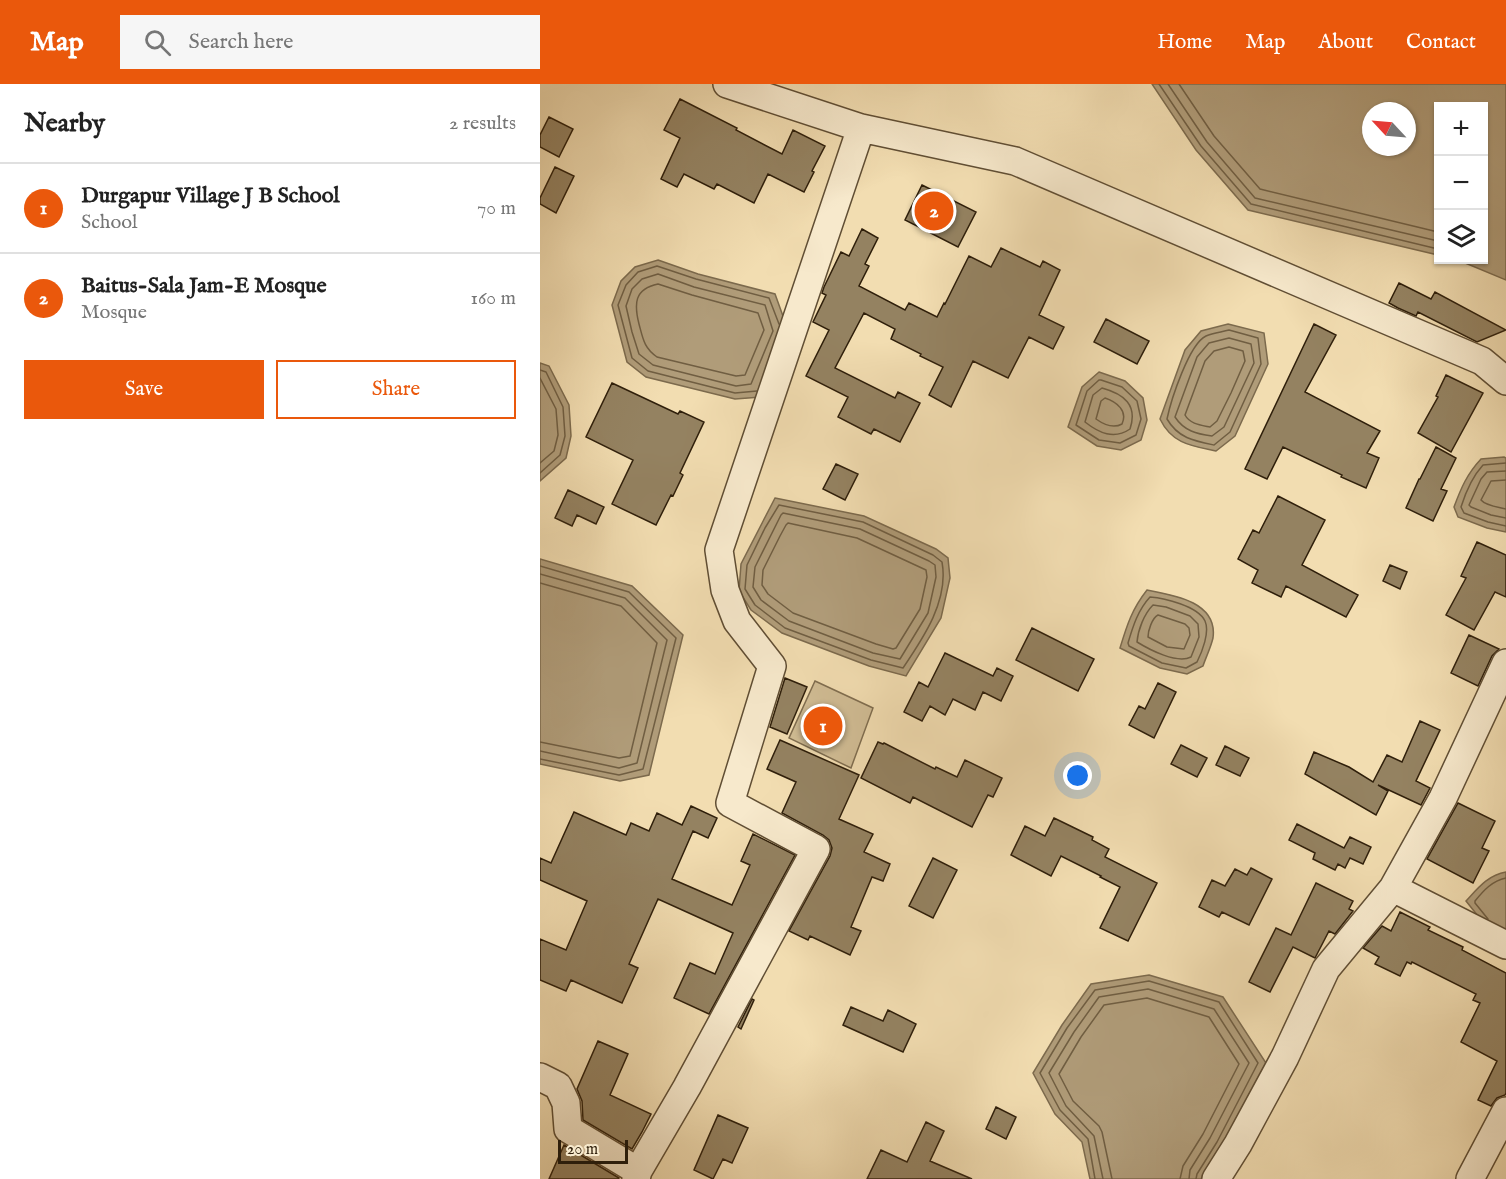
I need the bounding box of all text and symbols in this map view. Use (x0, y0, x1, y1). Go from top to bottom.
search box (120, 15, 540, 69)
text: Map (30, 25, 84, 60)
icon: search (141, 26, 174, 59)
text: Search here (189, 28, 293, 56)
text: Home (1157, 29, 1212, 56)
text: Map (1245, 29, 1285, 56)
text: About (1318, 29, 1373, 56)
text: Contact (1406, 29, 1476, 56)
north arrow (1362, 102, 1416, 156)
map controls (1434, 102, 1488, 264)
button: + (1434, 102, 1488, 156)
text: Nearby (24, 107, 105, 140)
text: 2 results (449, 111, 516, 136)
button: − (1434, 156, 1488, 210)
text: Durgapur Village J B School (81, 182, 340, 210)
pin: 2 (914, 188, 954, 234)
text: 1 (40, 196, 47, 221)
text: 70 m (477, 196, 516, 221)
text: School (81, 210, 137, 235)
button: layers (1434, 210, 1488, 264)
text: Baitus-Sala Jam-E Mosque (81, 272, 327, 300)
text: 2 (39, 286, 48, 311)
text: 160 m (470, 286, 516, 311)
text: Mosque (81, 300, 147, 325)
button: Save (24, 360, 264, 419)
button: Share (276, 360, 516, 419)
pin: 1 (804, 704, 842, 748)
your location (1063, 761, 1092, 790)
scale bar (558, 1137, 628, 1164)
text: 20 m (567, 1140, 598, 1160)

